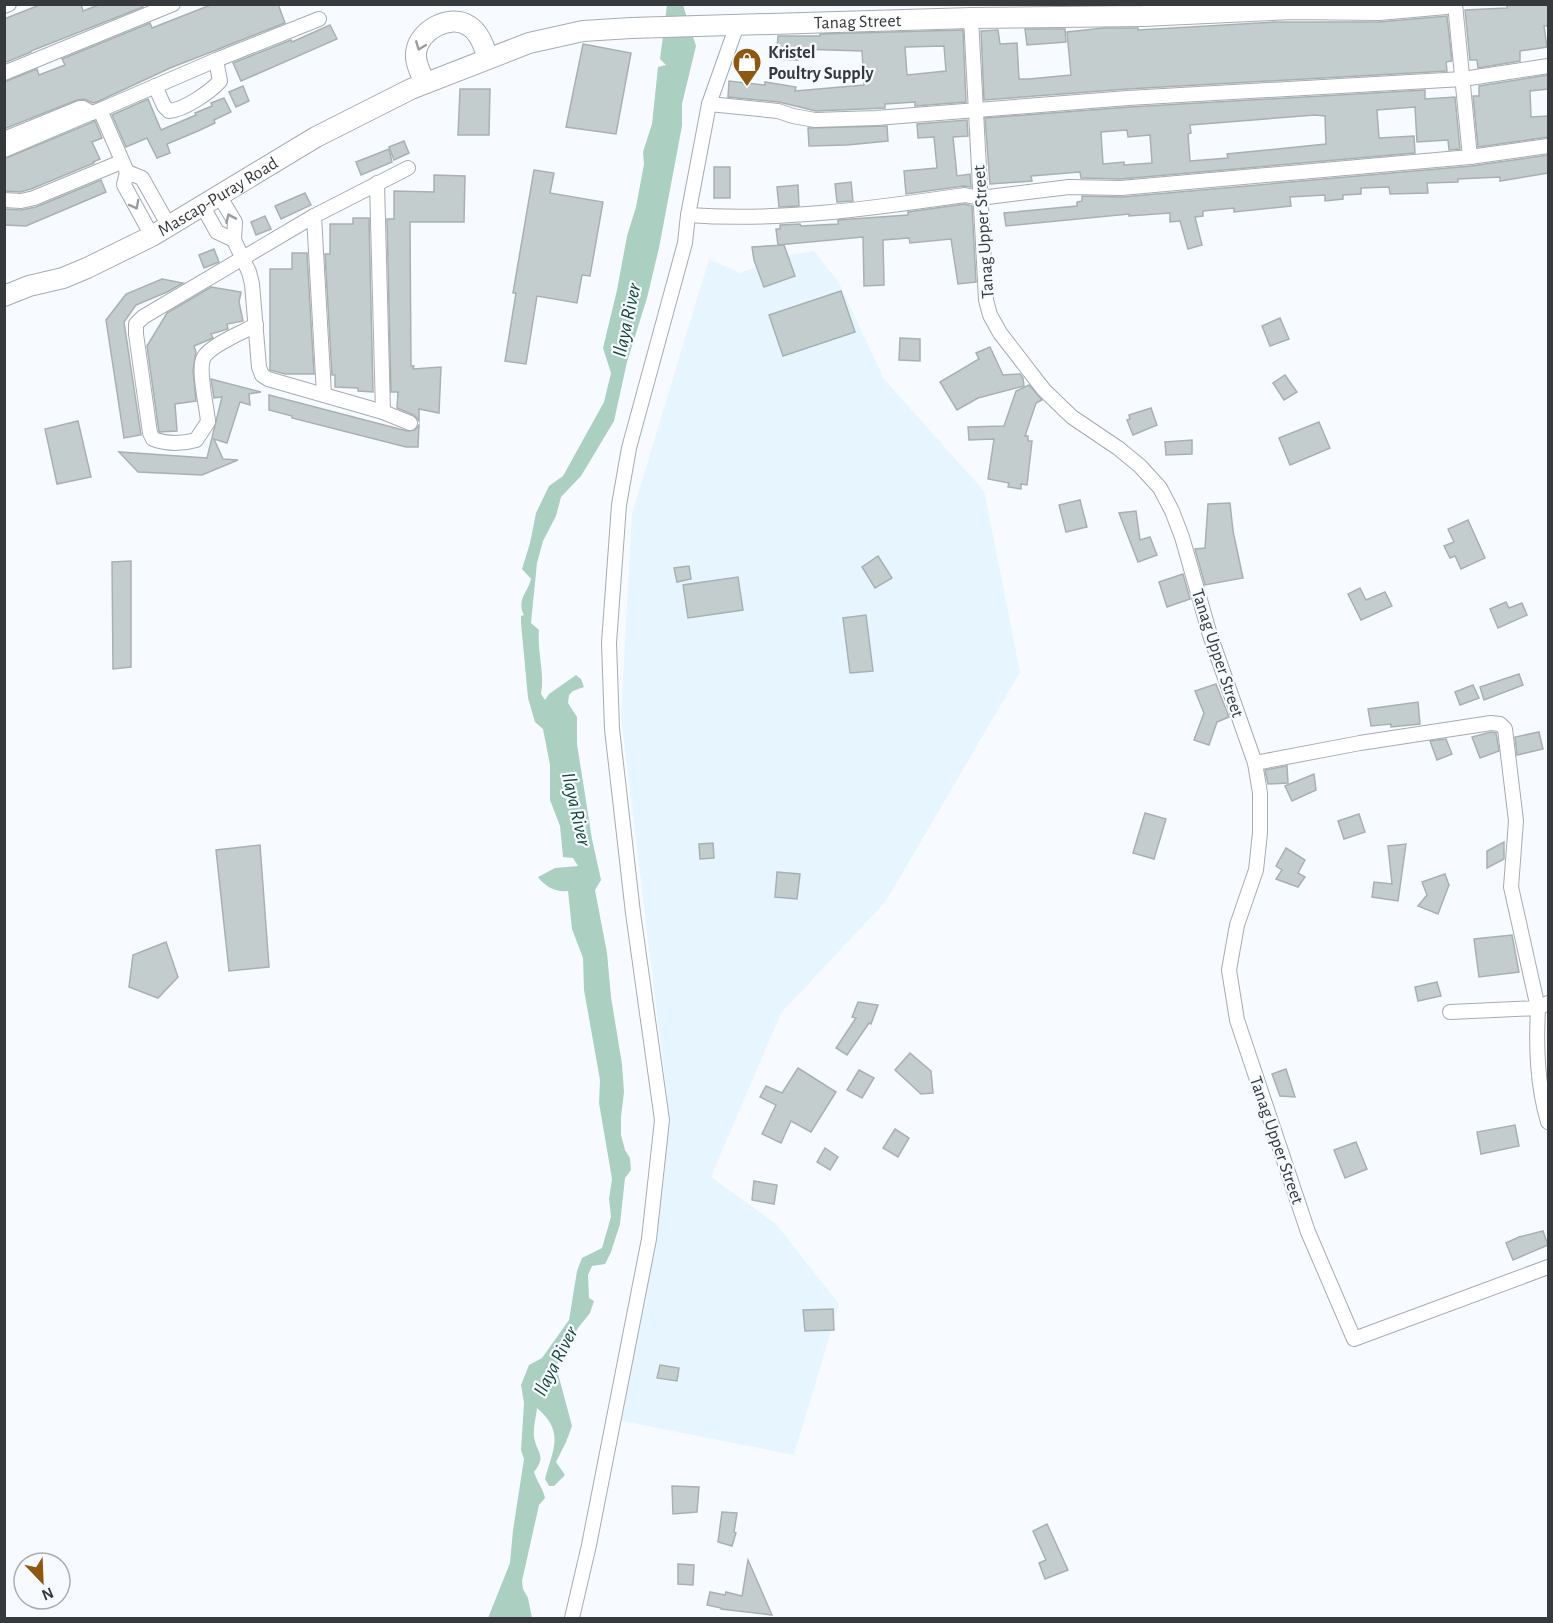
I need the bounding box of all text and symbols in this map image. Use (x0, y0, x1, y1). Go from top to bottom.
street label: Tanag Street (814, 12, 902, 33)
one-way arrow (414, 40, 427, 50)
place label: Kristel Poultry Supply (768, 44, 874, 83)
shop icon: Kristel Poultry Supply (731, 46, 763, 88)
street label: Mascap-Puray Road (155, 154, 281, 240)
street label: Tanag Upper Street (970, 164, 998, 299)
one-way arrow (128, 199, 139, 209)
one-way arrow (226, 213, 238, 224)
water label: Ilaya River (609, 281, 645, 359)
street label: Tanag Upper Street (1188, 587, 1246, 720)
water label: Ilaya River (558, 770, 594, 848)
street label: Tanag Upper Street (1246, 1074, 1306, 1207)
water label: Ilaya River (530, 1323, 582, 1399)
north arrow (12, 1551, 72, 1611)
text: N (39, 1584, 56, 1603)

